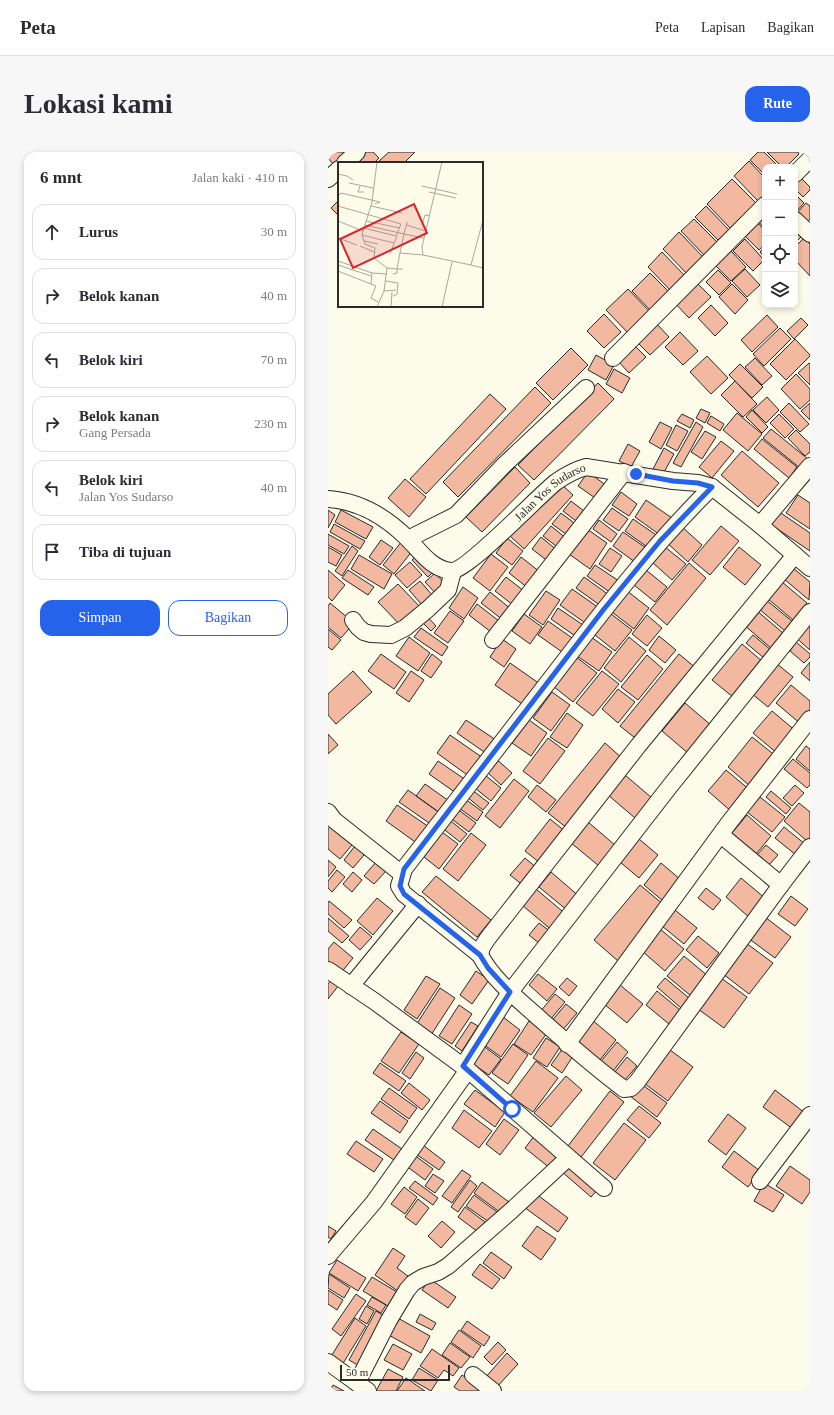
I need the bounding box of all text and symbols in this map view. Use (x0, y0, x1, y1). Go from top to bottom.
text: Peta (20, 17, 56, 38)
text: Peta (655, 20, 679, 35)
text: Lapisan (701, 20, 745, 35)
text: Bagikan (767, 20, 814, 35)
button: Rute (745, 86, 810, 122)
text: Lokasi kami (24, 88, 173, 119)
inset map (338, 162, 483, 307)
map controls (762, 164, 798, 308)
button: + (762, 164, 798, 200)
text: 6 mnt (40, 168, 82, 187)
text: Jalan kaki · 410 m (192, 170, 288, 185)
button: − (762, 200, 798, 236)
icon: ahead (41, 221, 63, 243)
text: Lurus (79, 224, 118, 240)
text: 30 m (261, 224, 287, 239)
button: locate (762, 236, 798, 272)
button: layers (762, 272, 798, 308)
icon: right (41, 285, 63, 307)
text: Belok kanan (79, 288, 159, 304)
text: 40 m (261, 288, 287, 303)
icon: left (41, 349, 63, 371)
text: Belok kiri (79, 352, 143, 368)
text: 70 m (261, 352, 287, 367)
text: Belok kanan (79, 408, 159, 424)
icon: right (41, 413, 63, 435)
text: 230 m (254, 416, 287, 431)
text: Gang Persada (79, 425, 151, 440)
street label: Jalan Yos Sudarso (512, 461, 587, 524)
route end (627, 465, 645, 483)
text: Belok kiri (79, 472, 143, 488)
icon: left (41, 477, 63, 499)
text: 40 m (261, 480, 287, 495)
text: Jalan Yos Sudarso (79, 489, 173, 504)
icon: arrive (41, 541, 63, 563)
text: Tiba di tujuan (79, 544, 171, 560)
button: Simpan (40, 600, 160, 636)
button: Bagikan (168, 600, 288, 636)
route start (503, 1100, 521, 1118)
scale bar (340, 1363, 450, 1382)
text: 50 m (346, 1366, 368, 1378)

